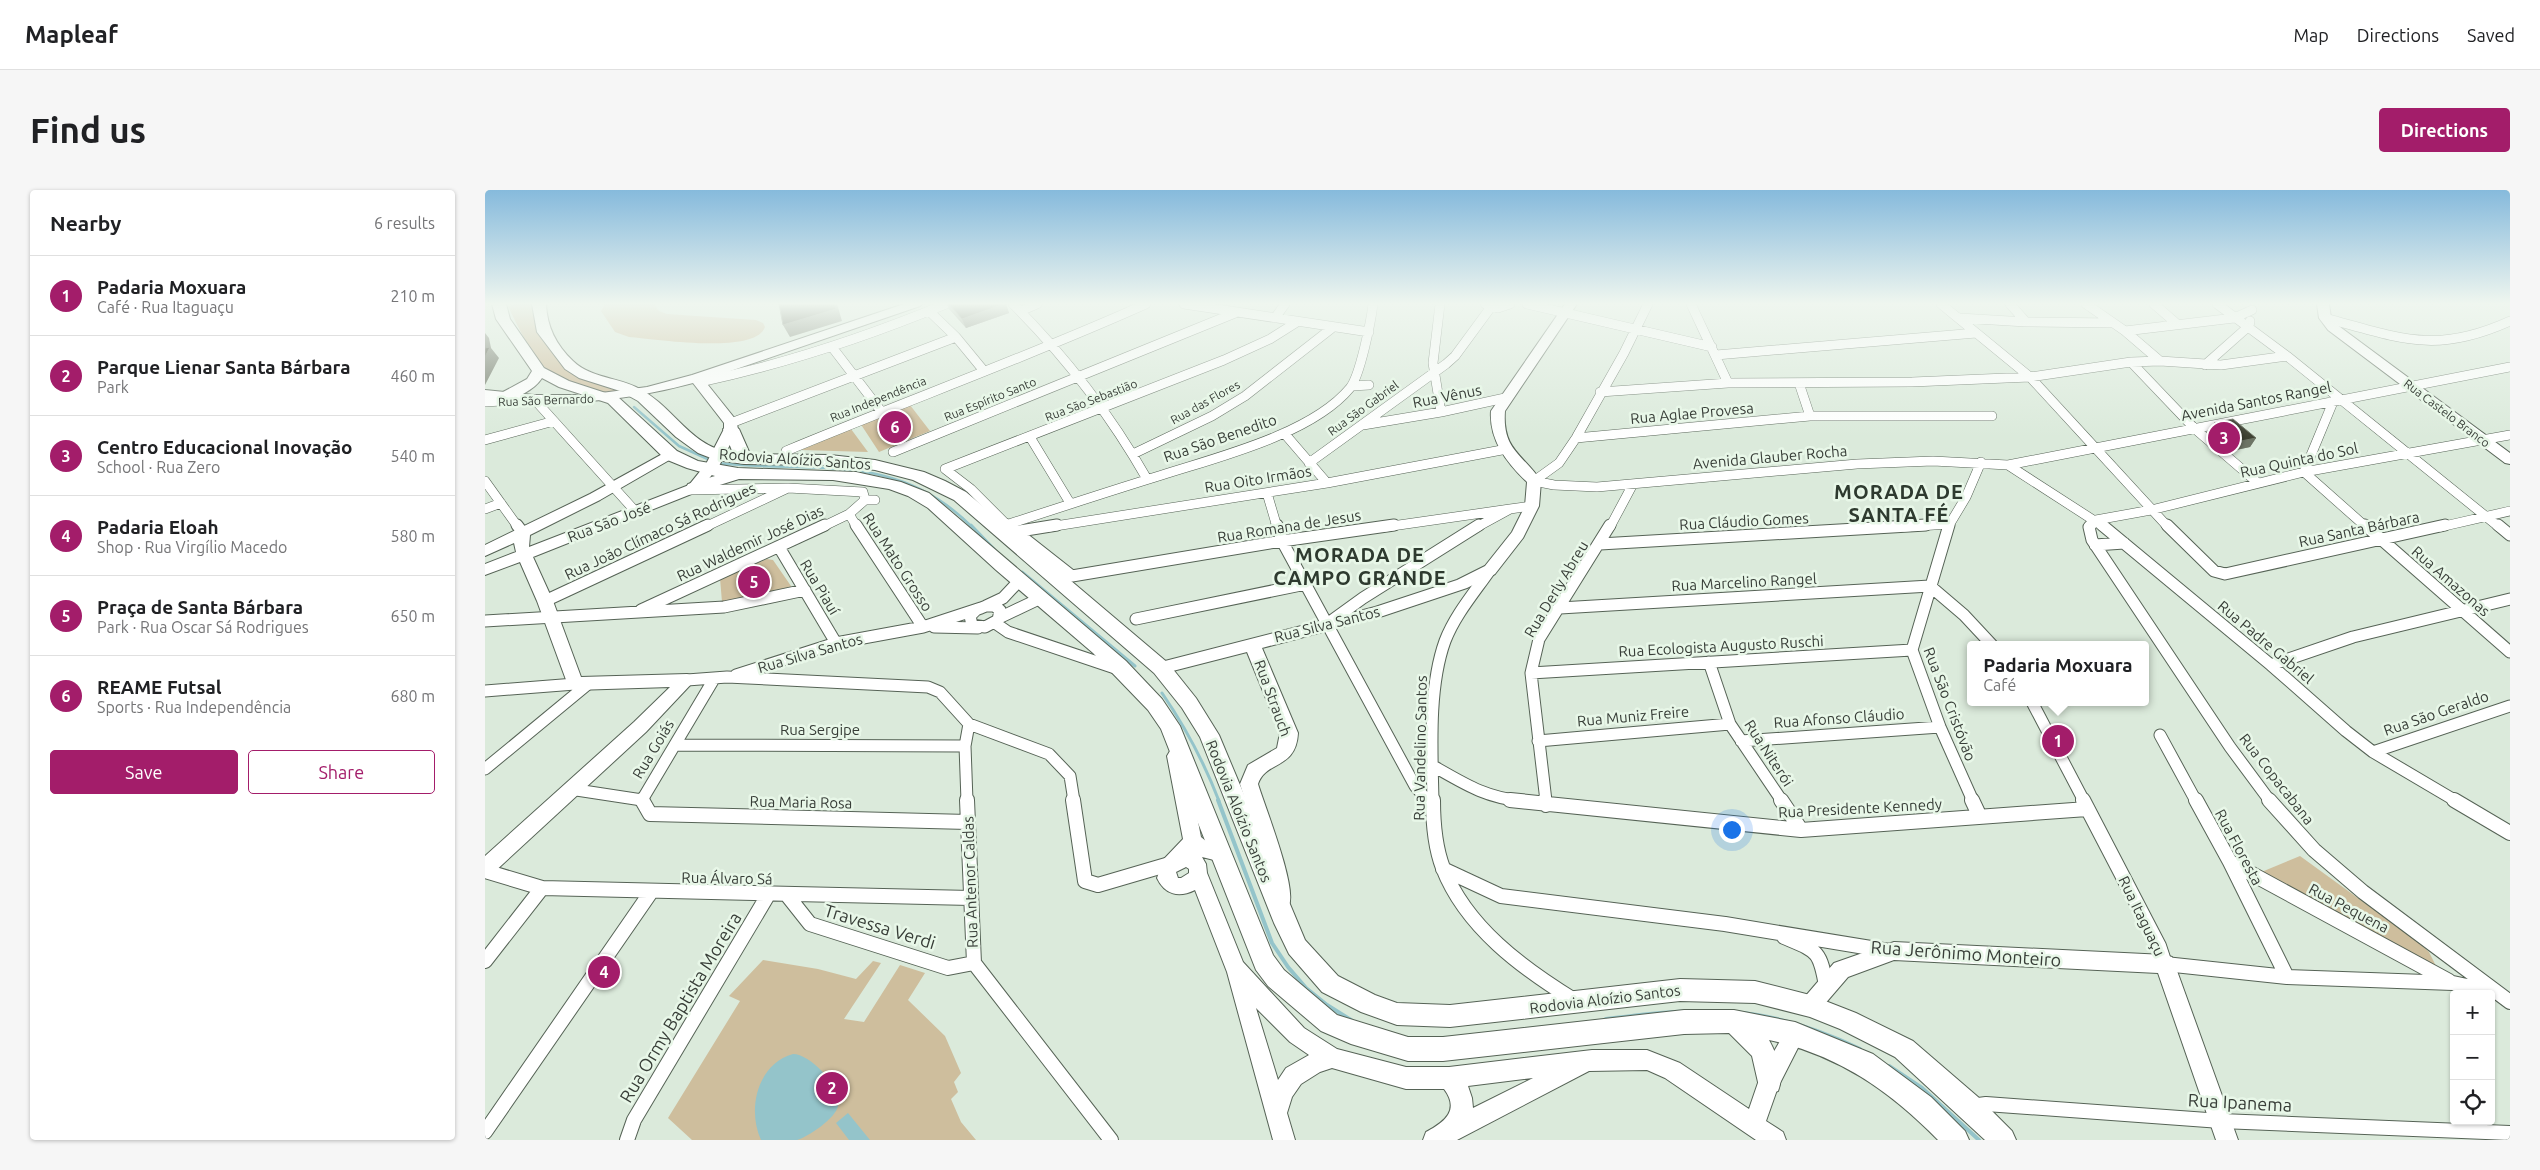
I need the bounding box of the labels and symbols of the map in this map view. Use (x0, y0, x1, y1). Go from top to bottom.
street label: Rua Independência (828, 374, 928, 424)
street label: Rua Espírito Santo (942, 375, 1038, 423)
street label: Rua São Sebastião (1043, 376, 1139, 424)
street label: Rua Castelo Branco (2402, 377, 2492, 449)
street label: Rua das Flores (1168, 378, 1242, 426)
street label: Rua São Gabriel (1325, 378, 1401, 438)
street label: Avenida Santos Rangel (2180, 378, 2332, 424)
street label: Rua Vênus (1411, 381, 1483, 411)
street label: Rua São Bernardo (498, 392, 594, 408)
street label: Rua Aglae Provesa (1630, 399, 1754, 427)
pin: 6 (879, 408, 911, 446)
street label: Rua São Benedito (1161, 411, 1279, 465)
pin: 3 (2208, 419, 2240, 457)
street label: Rua Quinta do Sol (2239, 439, 2360, 481)
street label: Avenida Glauber Rocha (1692, 442, 1848, 472)
street label: Rodovia Aloízio Santos (719, 445, 871, 473)
street label: Rua Oito Irmãos (1203, 462, 1313, 496)
street label: Rua João Clímaco Sá Rodrigues (562, 479, 758, 583)
district label: MORADA DE SANTA FÉ (1834, 480, 1964, 526)
street label: Rua São José (565, 498, 653, 546)
street label: Rua Waldemir José Dias (674, 502, 826, 584)
street label: Rua Romana de Jesus (1216, 506, 1362, 546)
street label: Rua Santa Bárbara (2297, 508, 2421, 550)
street label: Rua Cláudio Gomes (1679, 509, 1809, 533)
street label: Rua Mato Grosso (860, 510, 936, 614)
street label: Rua Derly Abreu (1521, 538, 1591, 640)
district label: MORADA DE CAMPO GRANDE (1273, 543, 1447, 589)
street label: Rua Amazonas (2409, 543, 2493, 619)
street label: Rua Piauí (797, 556, 843, 618)
pin: 5 (738, 563, 770, 601)
street label: Rua Marcelino Rangel (1671, 570, 1817, 594)
street label: Rua Padre Gabriel (2215, 597, 2317, 687)
street label: Rua Silva Santos (1272, 603, 1382, 645)
street label: Rua Silva Santos (756, 630, 864, 676)
street label: Rua Ecologista Augusto Ruschi (1618, 632, 1824, 660)
street label: Rua São Cristóvão (1921, 645, 1979, 763)
street label: Rua Strauch (1251, 657, 1295, 739)
street label: Rua Vandelino Santos (1410, 675, 1430, 821)
street label: Rua São Geraldo (2381, 687, 2491, 739)
street label: Rua Muniz Freire (1576, 703, 1690, 729)
street label: Rua Afonso Cláudio (1773, 705, 1905, 731)
street label: Rua Goiás (629, 716, 677, 782)
street label: Rua Niterói (1741, 717, 1797, 789)
street label: Rua Sergipe (780, 721, 860, 738)
pin: 1 (2042, 722, 2074, 760)
street label: Rua Copacabana (2236, 730, 2318, 828)
street label: Rodovia Aloízio Santos (1203, 737, 1275, 885)
street label: Rua Maria Rosa (750, 793, 852, 811)
street label: Rua Presidente Kennedy (1778, 795, 1942, 821)
street label: Rua Floresta (2212, 806, 2266, 888)
street label: Rua Antenor Caldas (959, 816, 981, 948)
your location (1719, 817, 1745, 843)
street label: Rua Álvaro Sá (681, 869, 773, 887)
street label: Rua Itaguaçu (2115, 873, 2169, 959)
street label: Rua Pequena (2306, 880, 2392, 936)
street label: Travessa Verdi (822, 900, 938, 952)
street label: Rua Ormy Baptista Moreira (615, 908, 745, 1106)
street label: Rua Jerônimo Monteiro (1870, 936, 2062, 970)
pin: 4 (588, 953, 620, 991)
street label: Rodovia Aloízio Santos (1529, 981, 1681, 1017)
pin: 2 (816, 1069, 848, 1107)
street label: Rua Ipanema (2187, 1089, 2293, 1115)

